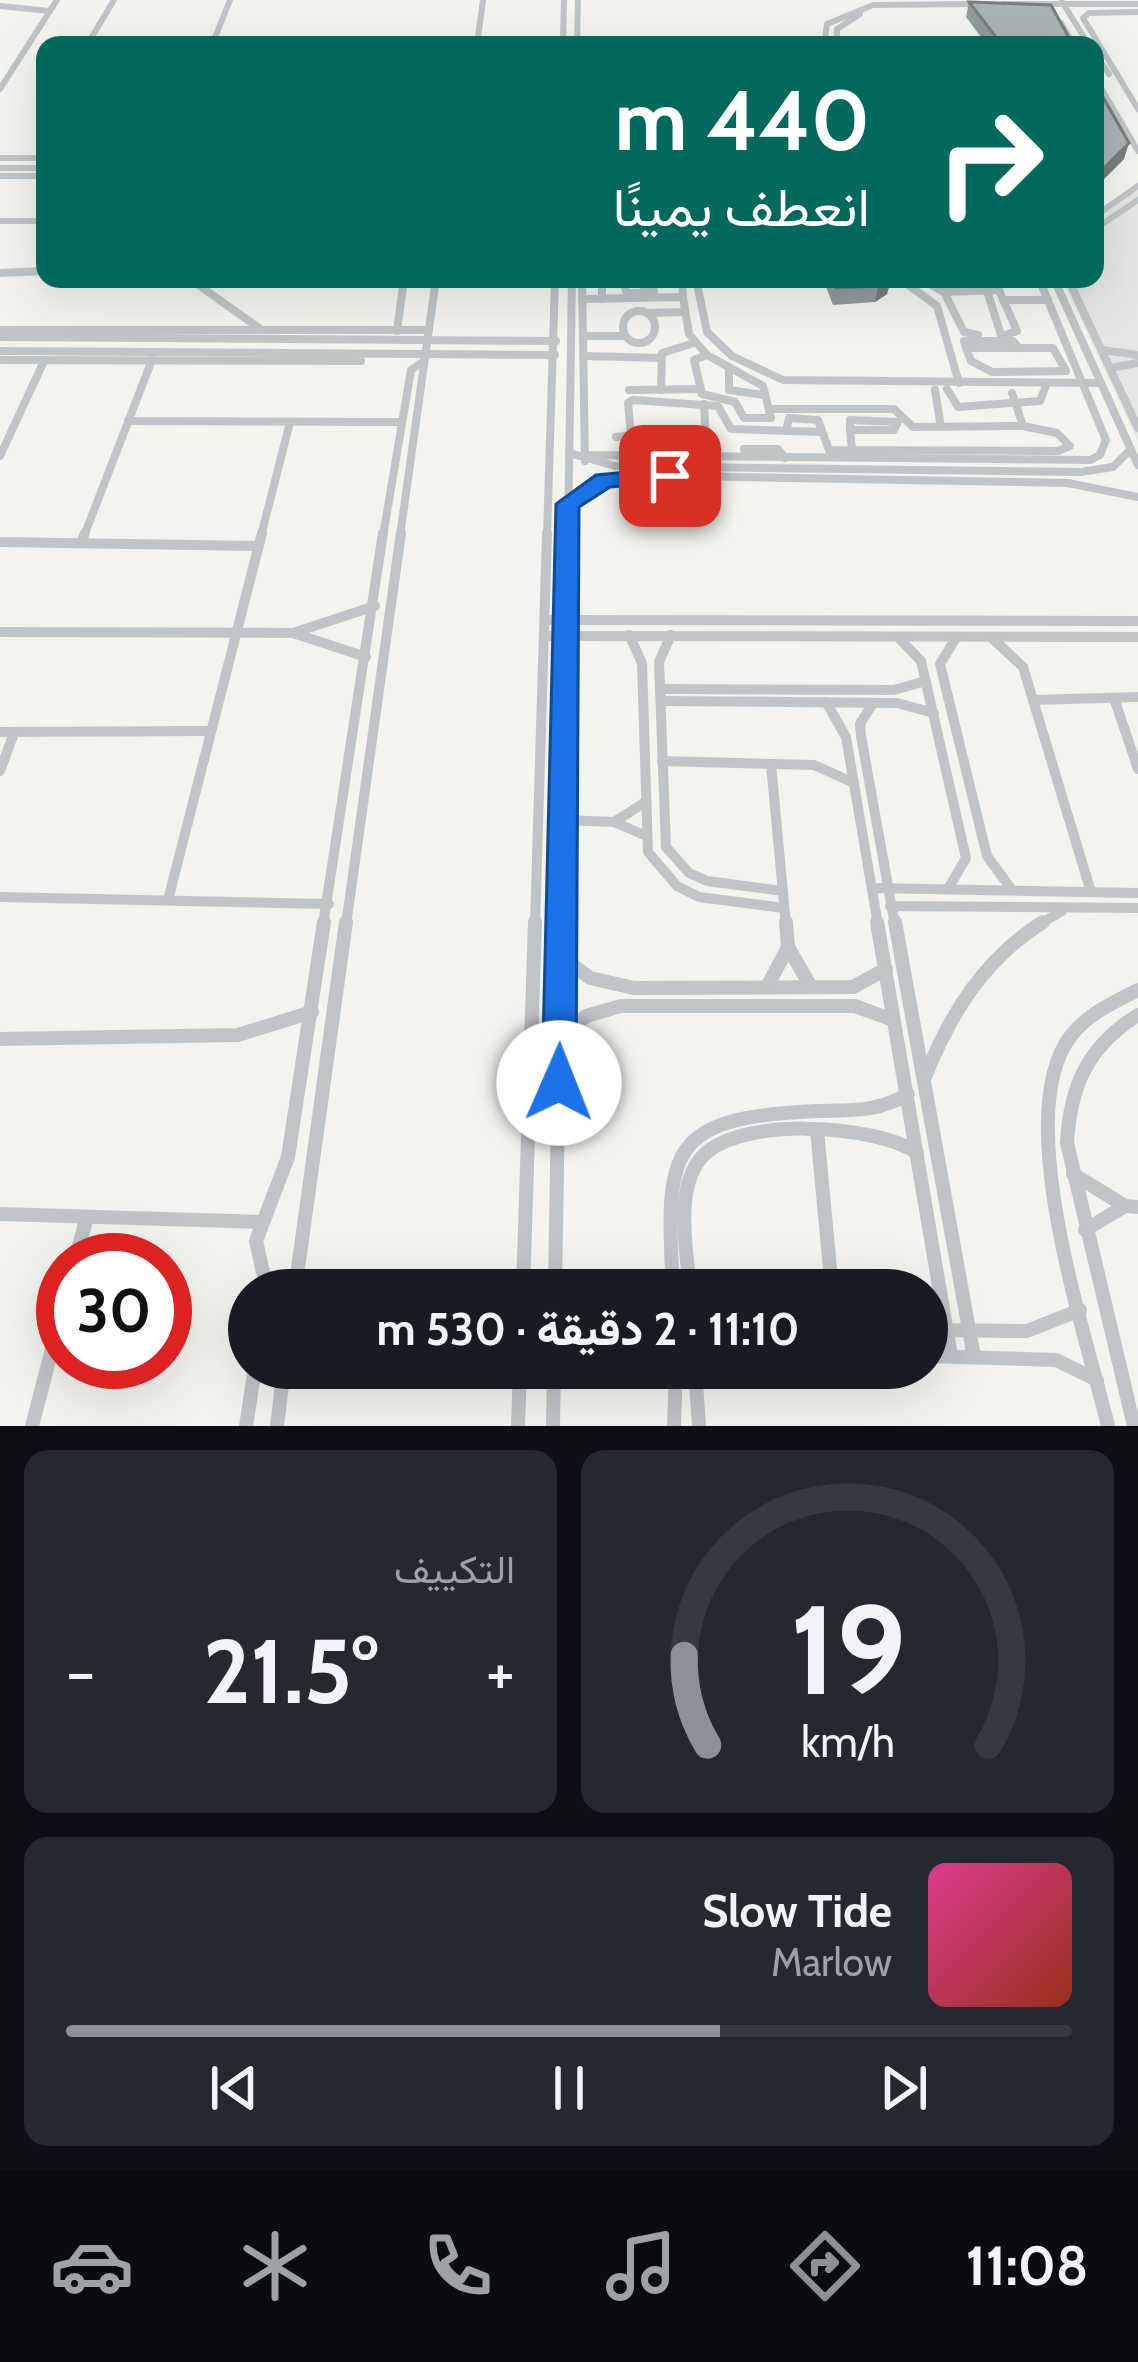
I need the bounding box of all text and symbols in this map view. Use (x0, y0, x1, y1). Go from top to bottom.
text: 440 m (614, 69, 870, 171)
icon: right (912, 84, 1068, 240)
text: انعطف يمينًا (613, 174, 870, 240)
pin (619, 425, 721, 527)
icon: arrive (637, 443, 703, 509)
position arrow (496, 1020, 622, 1146)
speed limit sign: 30 (36, 1233, 192, 1389)
text: 11:10 · 2 دقيقة · 530 m (377, 1302, 799, 1356)
text: التكييف (394, 1545, 515, 1593)
text: 19 (789, 1574, 906, 1725)
text: 21.5° (203, 1616, 378, 1726)
text: − (66, 1631, 95, 1712)
text: + (486, 1631, 515, 1712)
text: km/h (801, 1715, 894, 1767)
text: Slow Tide (702, 1884, 892, 1938)
text: Marlow (771, 1938, 892, 1986)
icon: previous (201, 2055, 267, 2121)
icon: pause (536, 2055, 602, 2121)
icon: next (871, 2055, 937, 2121)
icon: car (50, 2224, 134, 2308)
icon: climate (233, 2224, 317, 2308)
icon: phone (416, 2224, 500, 2308)
icon: music (599, 2224, 683, 2308)
icon: directions (783, 2224, 867, 2308)
text: 11:08 (966, 2233, 1088, 2299)

